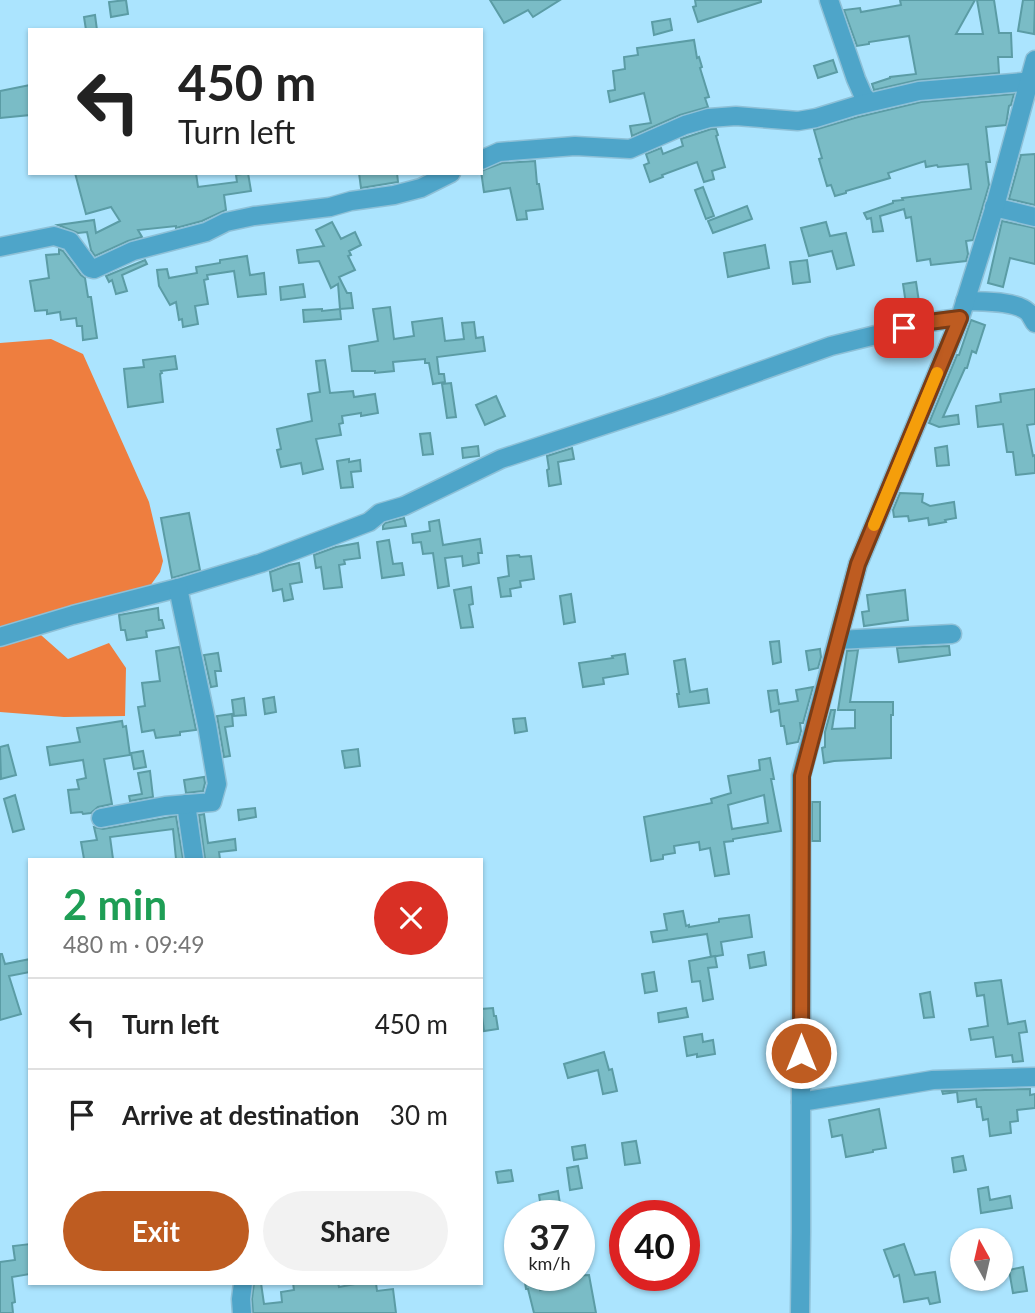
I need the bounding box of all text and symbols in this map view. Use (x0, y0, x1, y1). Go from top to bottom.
text: 450 m (178, 53, 316, 111)
icon: left (63, 56, 154, 147)
text: Turn left (178, 112, 295, 151)
pin (874, 298, 934, 358)
icon: arrive (885, 309, 923, 347)
text: 2 min (63, 879, 167, 929)
button: close (374, 881, 448, 955)
text: 480 m · 09:49 (63, 930, 205, 958)
icon: left (63, 1005, 101, 1043)
text: Turn left (122, 1008, 219, 1040)
text: 450 m (375, 1008, 448, 1040)
position arrow (764, 1016, 838, 1090)
icon: arrive (63, 1096, 101, 1134)
text: Arrive at destination (122, 1099, 359, 1131)
text: 30 m (390, 1099, 448, 1131)
button: Exit (63, 1191, 249, 1271)
button: Share (263, 1191, 448, 1271)
speed limit sign: 40 (609, 1200, 700, 1291)
text: 37 (529, 1215, 570, 1257)
north arrow (950, 1228, 1013, 1292)
map controls (950, 1228, 1013, 1291)
text: km/h (528, 1252, 571, 1274)

